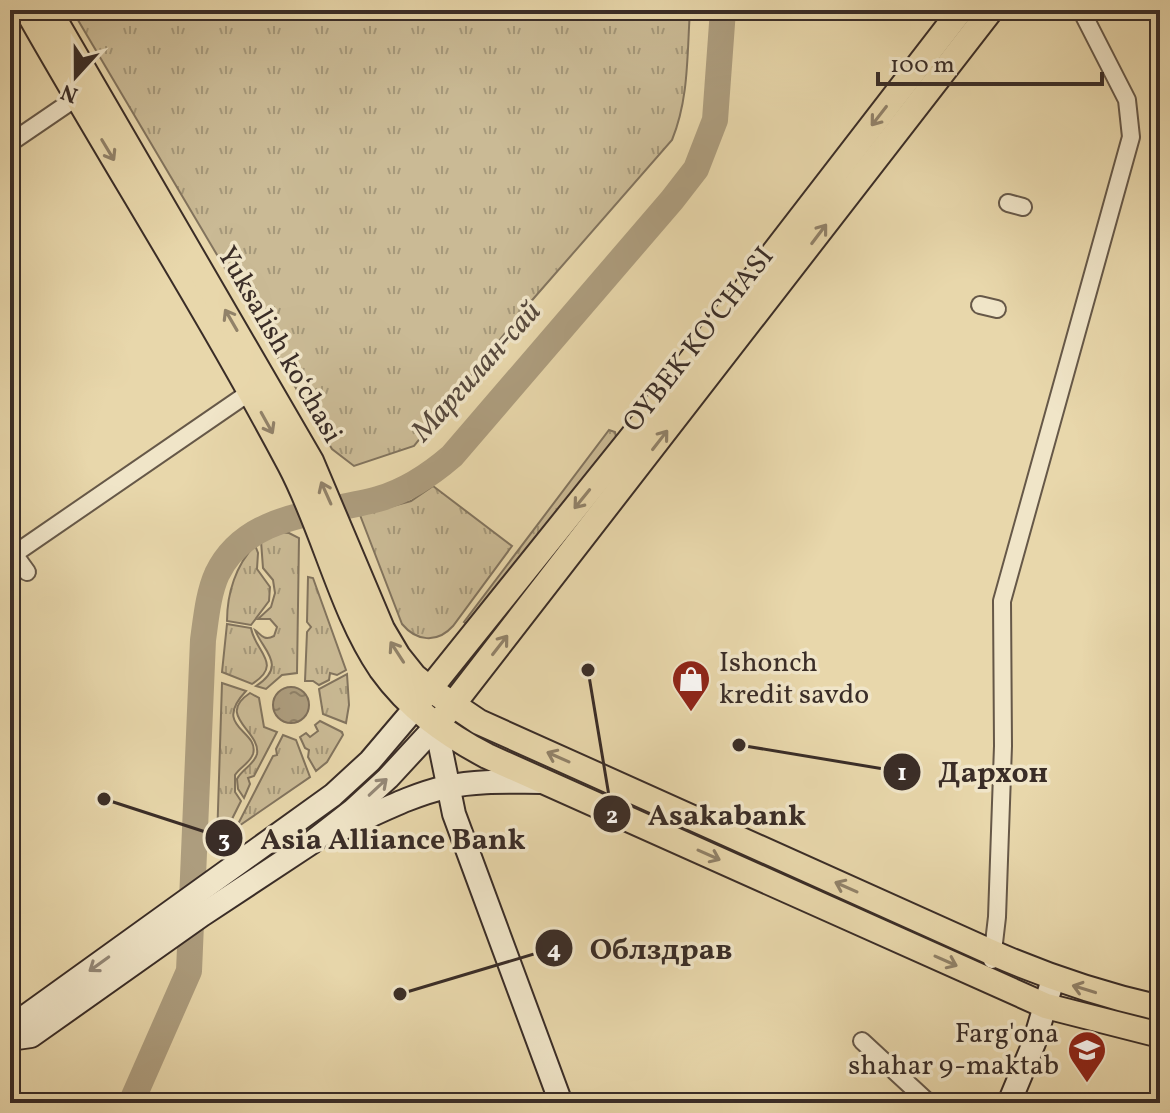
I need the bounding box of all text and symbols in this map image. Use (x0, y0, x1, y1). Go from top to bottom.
north arrow (36, 36, 116, 116)
scale bar (878, 36, 1102, 86)
text: 100 m (890, 49, 955, 83)
text: N (57, 75, 83, 110)
one-way arrow (870, 105, 887, 126)
one-way arrow (100, 138, 116, 161)
one-way arrow (810, 224, 827, 245)
street label: Yuksalish koʻchasi (207, 239, 351, 451)
street label: OYBEK KO‘CHASI (614, 239, 784, 441)
water label: Маргилан-сай (402, 293, 551, 452)
one-way arrow (223, 309, 238, 333)
one-way arrow (259, 411, 275, 434)
one-way arrow (651, 430, 668, 451)
one-way arrow (317, 481, 332, 505)
one-way arrow (574, 488, 591, 509)
one-way arrow (491, 635, 509, 656)
one-way arrow (389, 642, 405, 664)
place label: Ishonch kredit savdo (719, 644, 869, 715)
shop icon: Ishonch kredit savdo (670, 658, 712, 713)
callout: Дархон (882, 745, 1064, 799)
one-way arrow (546, 748, 570, 763)
text: Дархон (938, 753, 1048, 795)
text: 1 (897, 757, 907, 791)
one-way arrow (368, 778, 388, 797)
callout: Asakabank (592, 787, 822, 841)
text: Asakabank (648, 796, 806, 838)
text: 2 (606, 800, 618, 834)
callout: Asia Alliance Bank (204, 811, 541, 865)
text: Asia Alliance Bank (260, 820, 526, 862)
text: 3 (218, 824, 230, 858)
one-way arrow (697, 848, 721, 863)
one-way arrow (834, 878, 858, 893)
callout: Облздрав (534, 921, 748, 975)
text: Облздрав (590, 930, 732, 972)
text: 4 (547, 934, 561, 968)
one-way arrow (934, 954, 958, 969)
one-way arrow (88, 956, 110, 972)
one-way arrow (1072, 981, 1098, 996)
place label: Farg'ona shahar 9-maktab (848, 1015, 1059, 1086)
school or university icon: Farg'ona shahar 9-maktab (1066, 1029, 1108, 1084)

